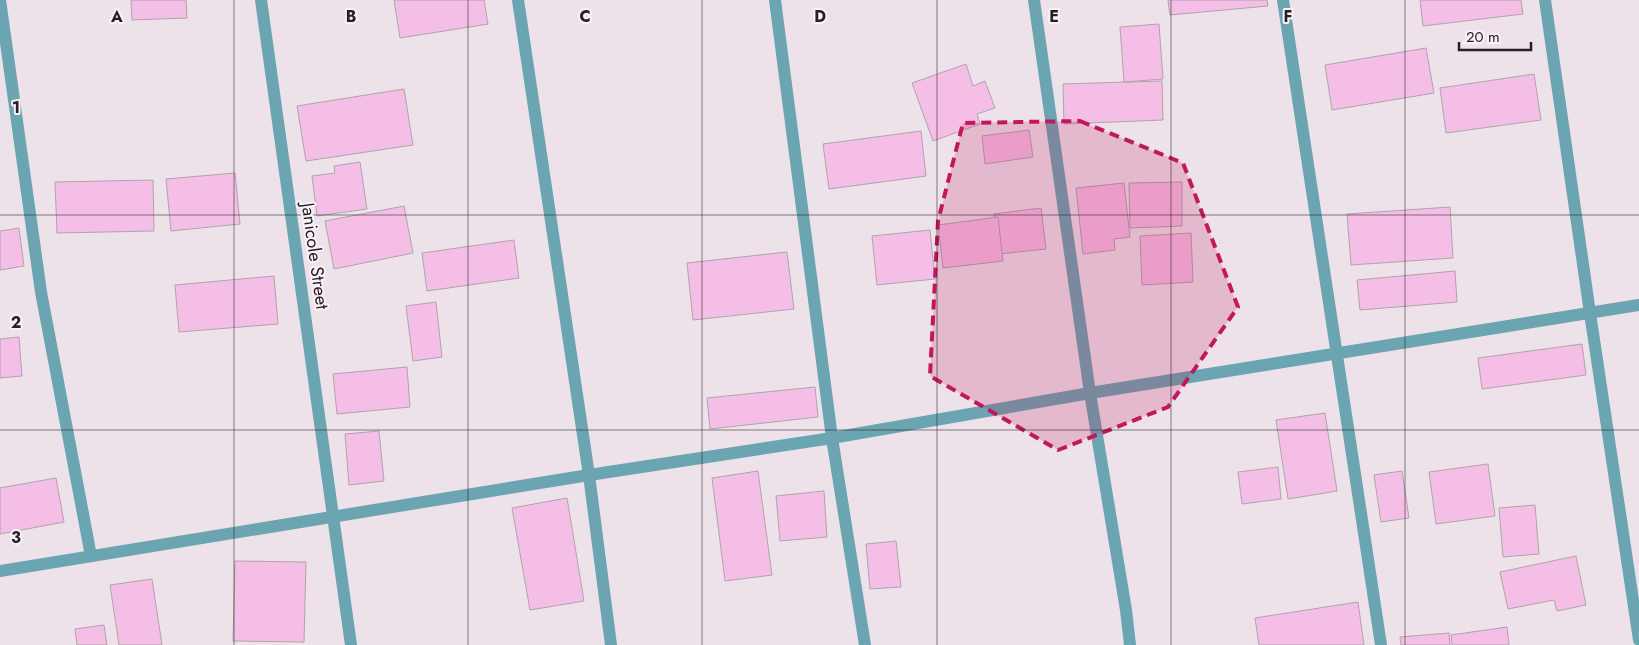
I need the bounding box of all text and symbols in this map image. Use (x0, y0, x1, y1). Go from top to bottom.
text: A (110, 5, 123, 28)
text: B (346, 5, 356, 28)
text: C (579, 5, 591, 28)
text: D (814, 5, 826, 28)
text: E (1049, 5, 1059, 28)
text: F (1284, 5, 1292, 28)
scale bar (1459, 20, 1532, 52)
text: 20 m (1466, 26, 1500, 48)
text: 1 (12, 96, 20, 119)
street label: Janicole Street (294, 199, 335, 312)
text: 2 (11, 311, 21, 334)
text: 3 (11, 526, 21, 549)

